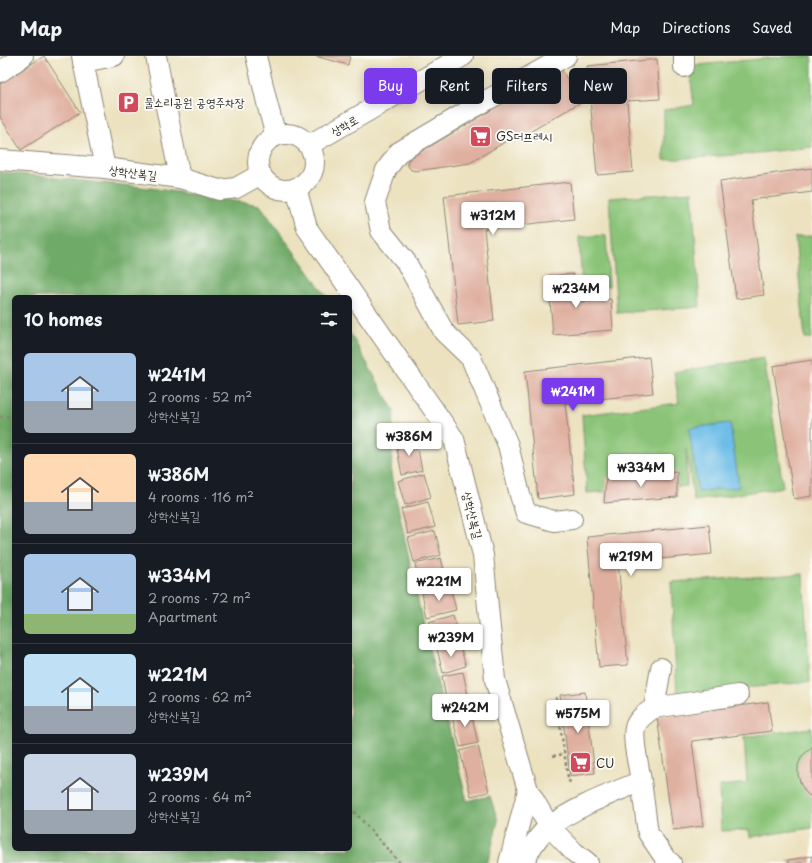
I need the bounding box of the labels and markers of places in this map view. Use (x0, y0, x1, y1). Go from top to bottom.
parking icon: 물소리공원 공영주차장 (115, 89, 141, 115)
place label: 물소리공원 공영주차장 (144, 93, 245, 111)
supermarket icon: GS더프레시 (468, 123, 494, 149)
place label: GS더프레시 (496, 127, 552, 145)
pin: ₩312M (465, 202, 521, 236)
pin: ₩234M (548, 275, 604, 309)
pin: ₩241M (545, 378, 601, 412)
pin: ₩386M (381, 423, 437, 457)
pin: ₩334M (613, 454, 669, 488)
pin: ₩219M (603, 543, 659, 577)
pin: ₩221M (411, 568, 467, 602)
pin: ₩239M (423, 624, 479, 658)
pin: ₩242M (437, 694, 493, 728)
pin: ₩575M (550, 700, 606, 734)
supermarket icon: CU (567, 750, 593, 776)
place label: CU (596, 754, 614, 772)

